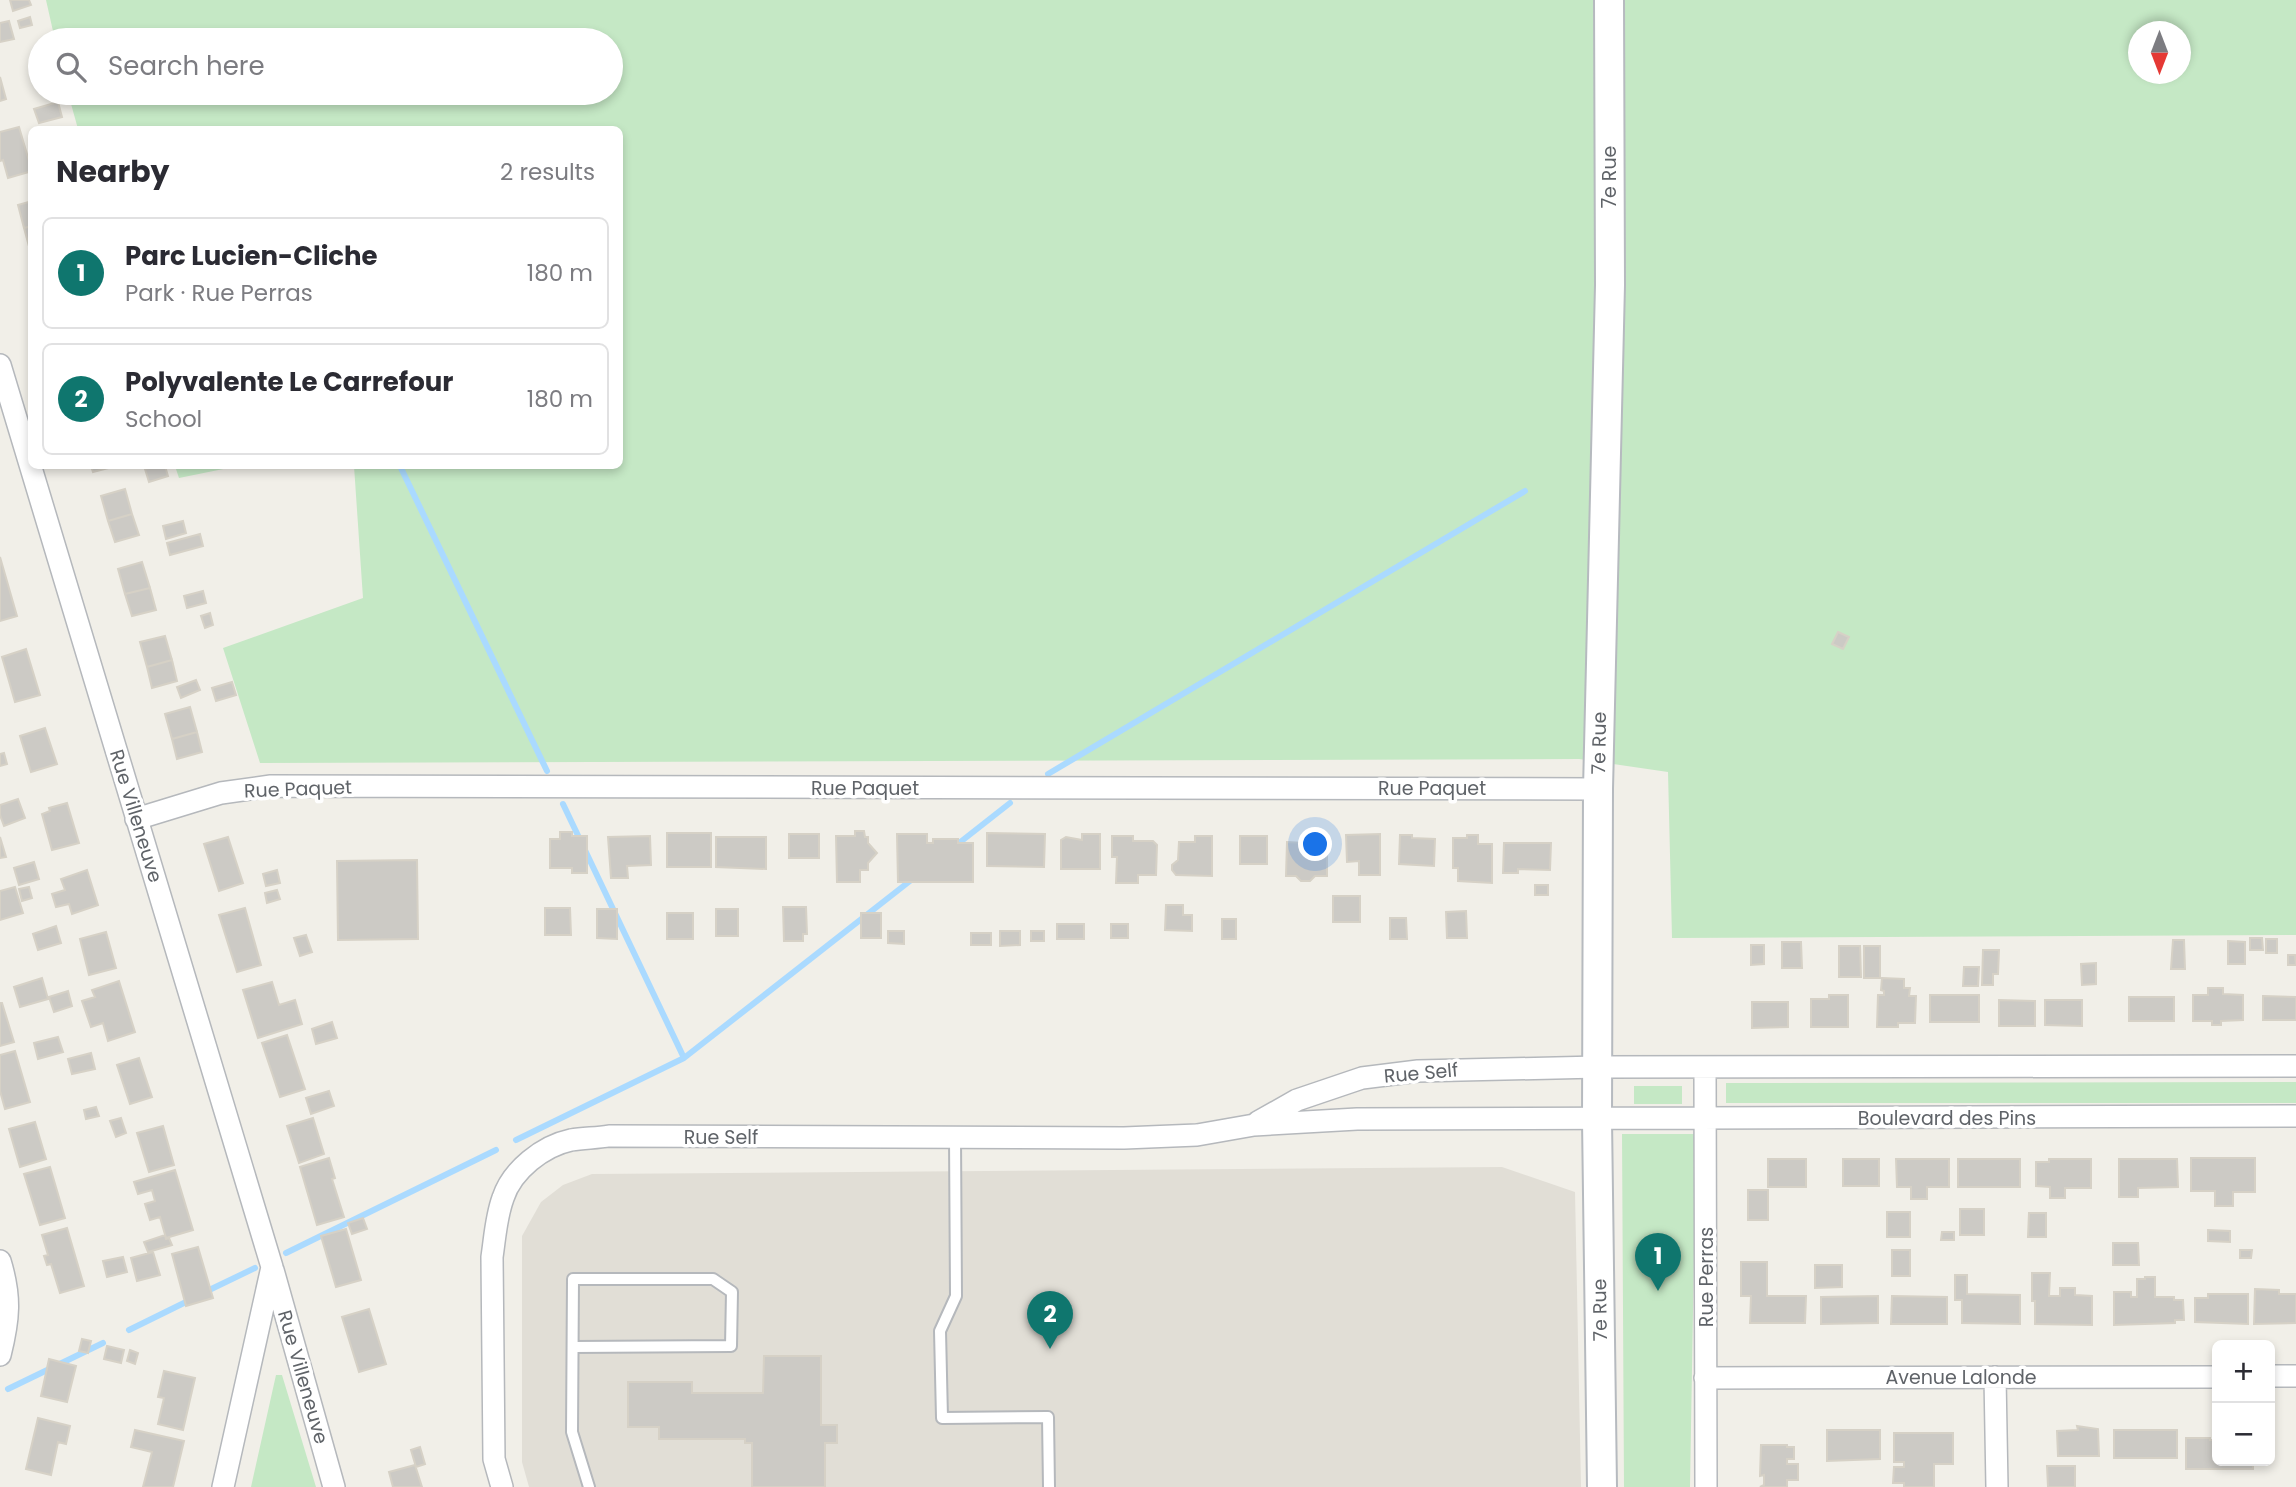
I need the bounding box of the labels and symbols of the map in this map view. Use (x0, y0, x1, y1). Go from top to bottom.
north arrow (2128, 21, 2191, 84)
street label: 7e Rue (1596, 146, 1623, 208)
street label: 7e Rue (1585, 711, 1613, 775)
street label: Rue Villeneuve (103, 746, 169, 886)
street label: Rue Paquet (243, 774, 353, 804)
street label: Rue Paquet (811, 775, 919, 802)
street label: Rue Paquet (1378, 775, 1486, 802)
your location (1298, 827, 1332, 861)
street label: Rue Self (1383, 1056, 1459, 1090)
street label: Boulevard des Pins (1858, 1105, 2036, 1132)
street label: Rue Self (684, 1124, 758, 1151)
street label: Rue Perras (1693, 1227, 1720, 1327)
pin: 1 (1635, 1233, 1681, 1291)
street label: 7e Rue (1586, 1278, 1614, 1342)
pin: 2 (1027, 1291, 1073, 1349)
street label: Rue Villeneuve (271, 1307, 335, 1447)
street label: Avenue Lalonde (1885, 1364, 2037, 1391)

